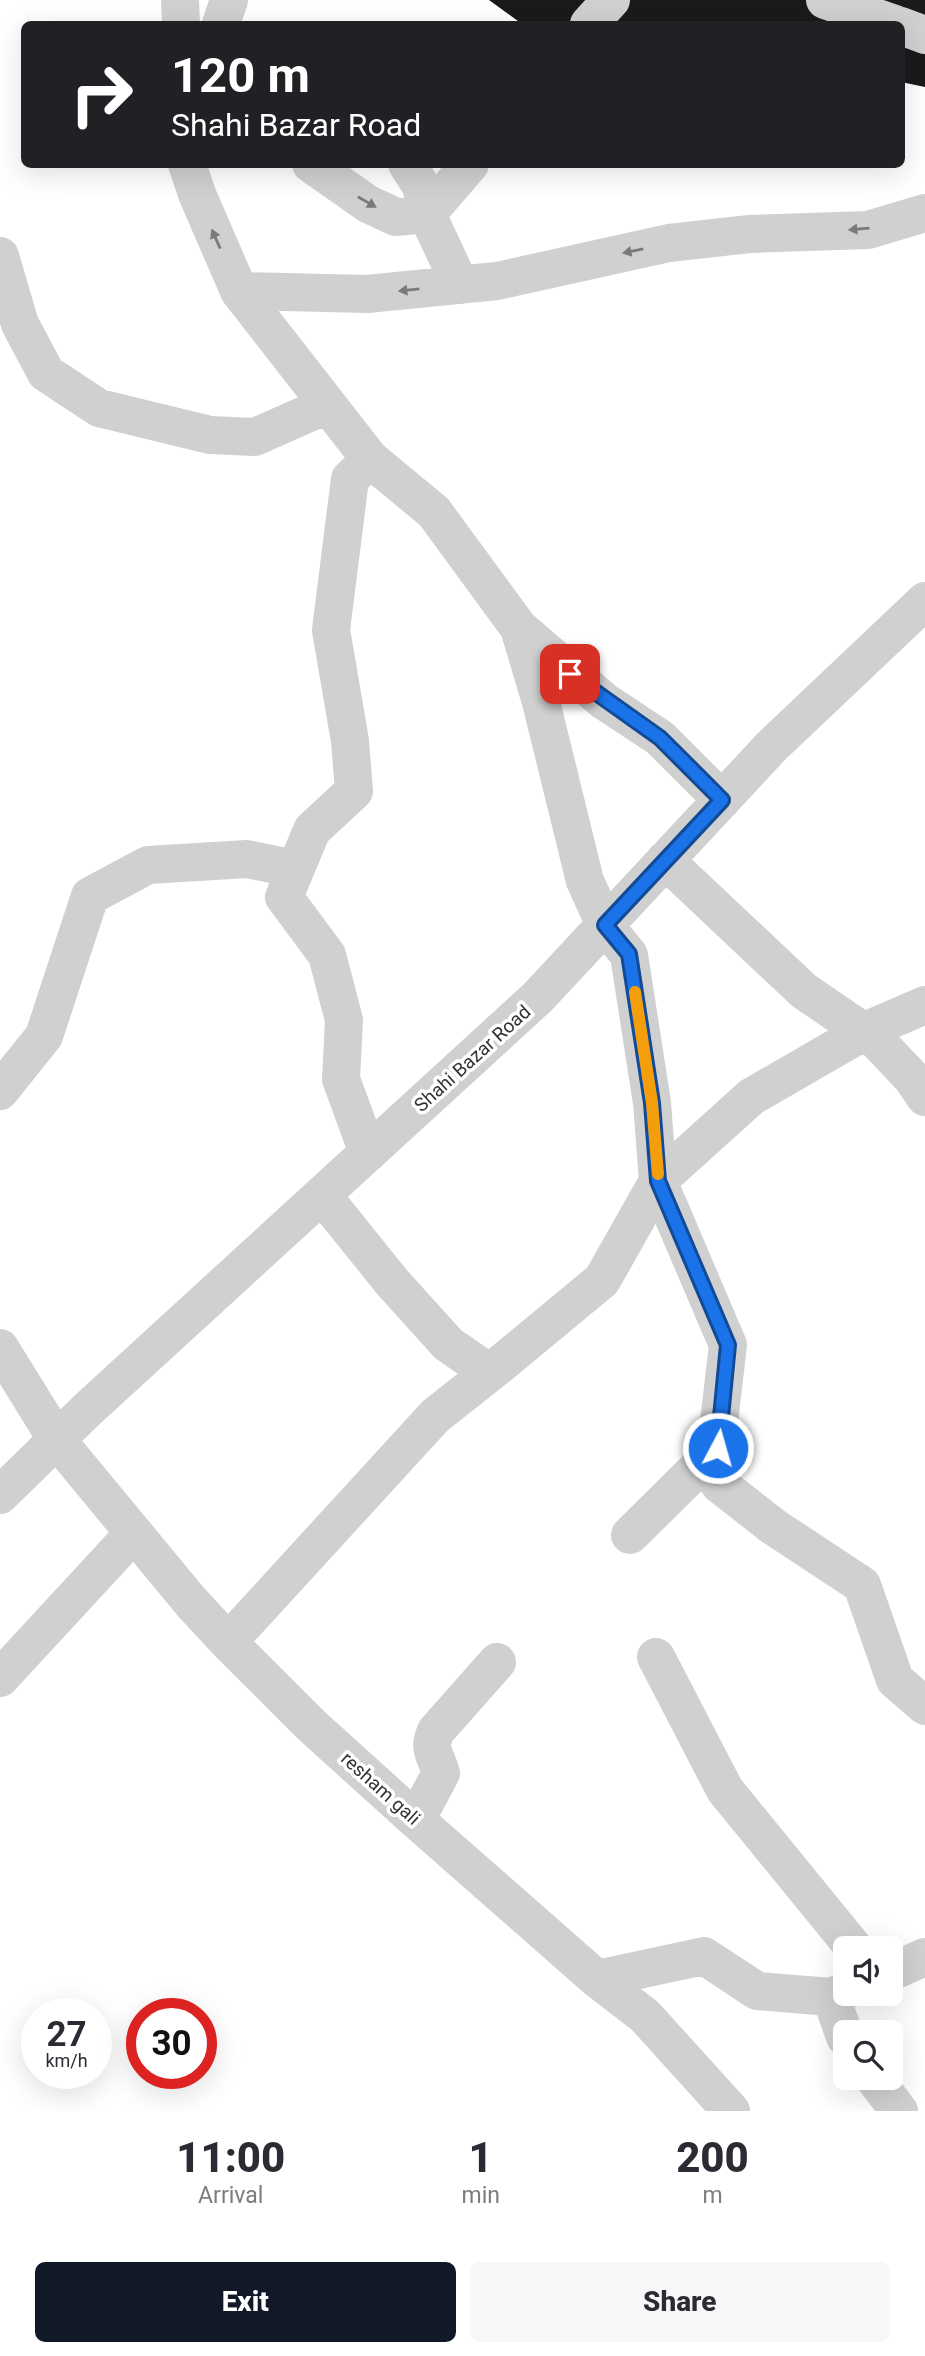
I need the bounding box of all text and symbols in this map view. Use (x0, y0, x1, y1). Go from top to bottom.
text: 120 m (171, 47, 310, 104)
icon: right (56, 49, 147, 140)
text: Shahi Bazar Road (171, 106, 421, 144)
one-way arrow (358, 196, 377, 208)
one-way arrow (848, 224, 870, 235)
one-way arrow (210, 229, 222, 249)
one-way arrow (622, 246, 644, 257)
one-way arrow (398, 285, 420, 296)
pin (540, 644, 600, 704)
icon: arrive (551, 655, 589, 693)
street label: Shahi Bazar Road (409, 1000, 535, 1117)
position arrow (681, 1411, 755, 1485)
street label: resham gali (336, 1747, 425, 1830)
map controls (833, 1936, 903, 2090)
button: sound (833, 1936, 903, 2006)
speed limit sign: 30 (126, 1998, 217, 2089)
text: 27 (46, 2014, 87, 2055)
button: search (833, 2020, 903, 2090)
text: km/h (45, 2050, 88, 2071)
text: 11:00 (176, 2133, 285, 2182)
text: 1 (469, 2133, 493, 2182)
text: 200 (676, 2133, 749, 2182)
text: Arrival (198, 2182, 263, 2209)
text: min (461, 2182, 500, 2209)
text: m (702, 2182, 723, 2209)
button: Exit (35, 2262, 456, 2342)
button: Share (470, 2262, 890, 2342)

